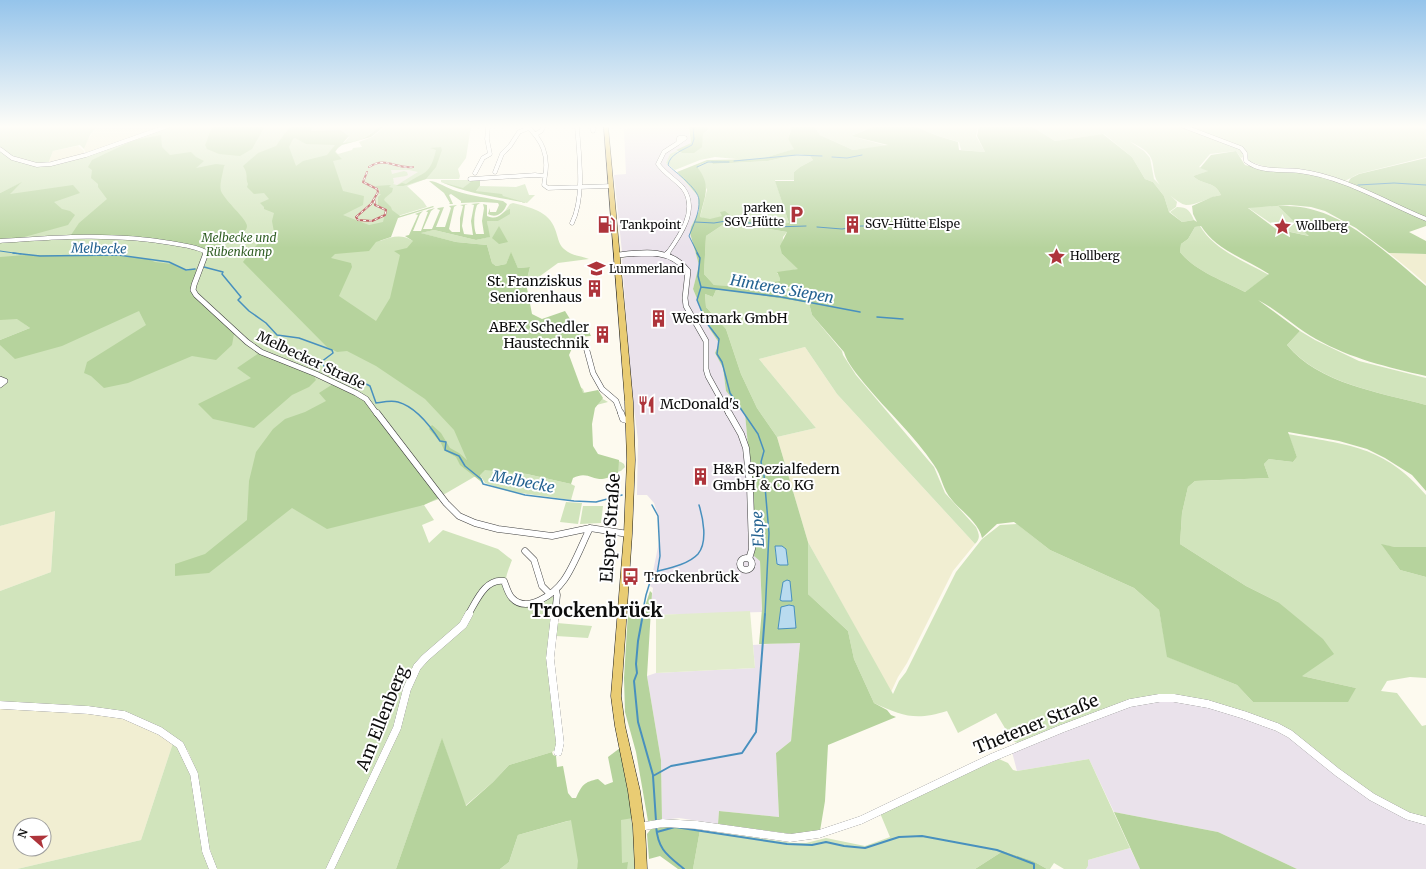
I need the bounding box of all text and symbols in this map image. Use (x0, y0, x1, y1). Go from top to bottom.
place label: parken SGV_Hütte (724, 200, 784, 229)
parking icon: parken SGV_Hütte (787, 205, 807, 225)
building icon: SGV-Hütte Elspe (842, 214, 862, 234)
fuel station icon: Tankpoint (597, 215, 617, 235)
place label: SGV-Hütte Elspe (865, 216, 960, 231)
place icon: Wollberg (1273, 216, 1293, 236)
place label: Tankpoint (620, 217, 681, 232)
place label: Wollberg (1295, 218, 1349, 233)
park label: Melbecke und Rübenkamp (200, 230, 277, 259)
water label: Melbecke (70, 240, 127, 257)
place icon: Hollberg (1047, 246, 1067, 266)
place label: Hollberg (1070, 248, 1121, 263)
school or university icon: Lummerland (586, 259, 606, 279)
place label: Lummerland (609, 261, 684, 276)
water label: Hinteres Siepen (728, 270, 835, 307)
place label: St. Franziskus Seniorenhaus (487, 272, 582, 306)
building icon: St. Franziskus Seniorenhaus (585, 279, 605, 299)
building icon: Westmark GmbH (649, 308, 669, 328)
place label: Westmark GmbH (671, 309, 788, 327)
place label: ABEX Schedler Haustechnik (488, 318, 589, 352)
building icon: ABEX Schedler Haustechnik (592, 325, 612, 345)
street label: Melbecker Straße (254, 327, 368, 393)
restaurant icon: McDonald's (637, 394, 657, 414)
place label: McDonald's (660, 395, 739, 413)
place label: H&R Spezialfedern GmbH & Co KG (713, 460, 840, 494)
water label: Melbecke (489, 466, 557, 497)
building icon: H&R Spezialfedern GmbH & Co KG (690, 467, 710, 487)
street label: Elsper Straße (595, 473, 625, 583)
water label: Elspe (747, 510, 768, 547)
bus stop icon: Trockenbrück (621, 567, 641, 587)
place label: Trockenbrück (644, 568, 739, 586)
district label: Trockenbrück (530, 598, 663, 622)
street label: Am Ellenberg (351, 662, 413, 775)
street label: Thetener Straße (970, 689, 1102, 759)
north arrow (12, 817, 52, 857)
text: N (15, 827, 31, 840)

